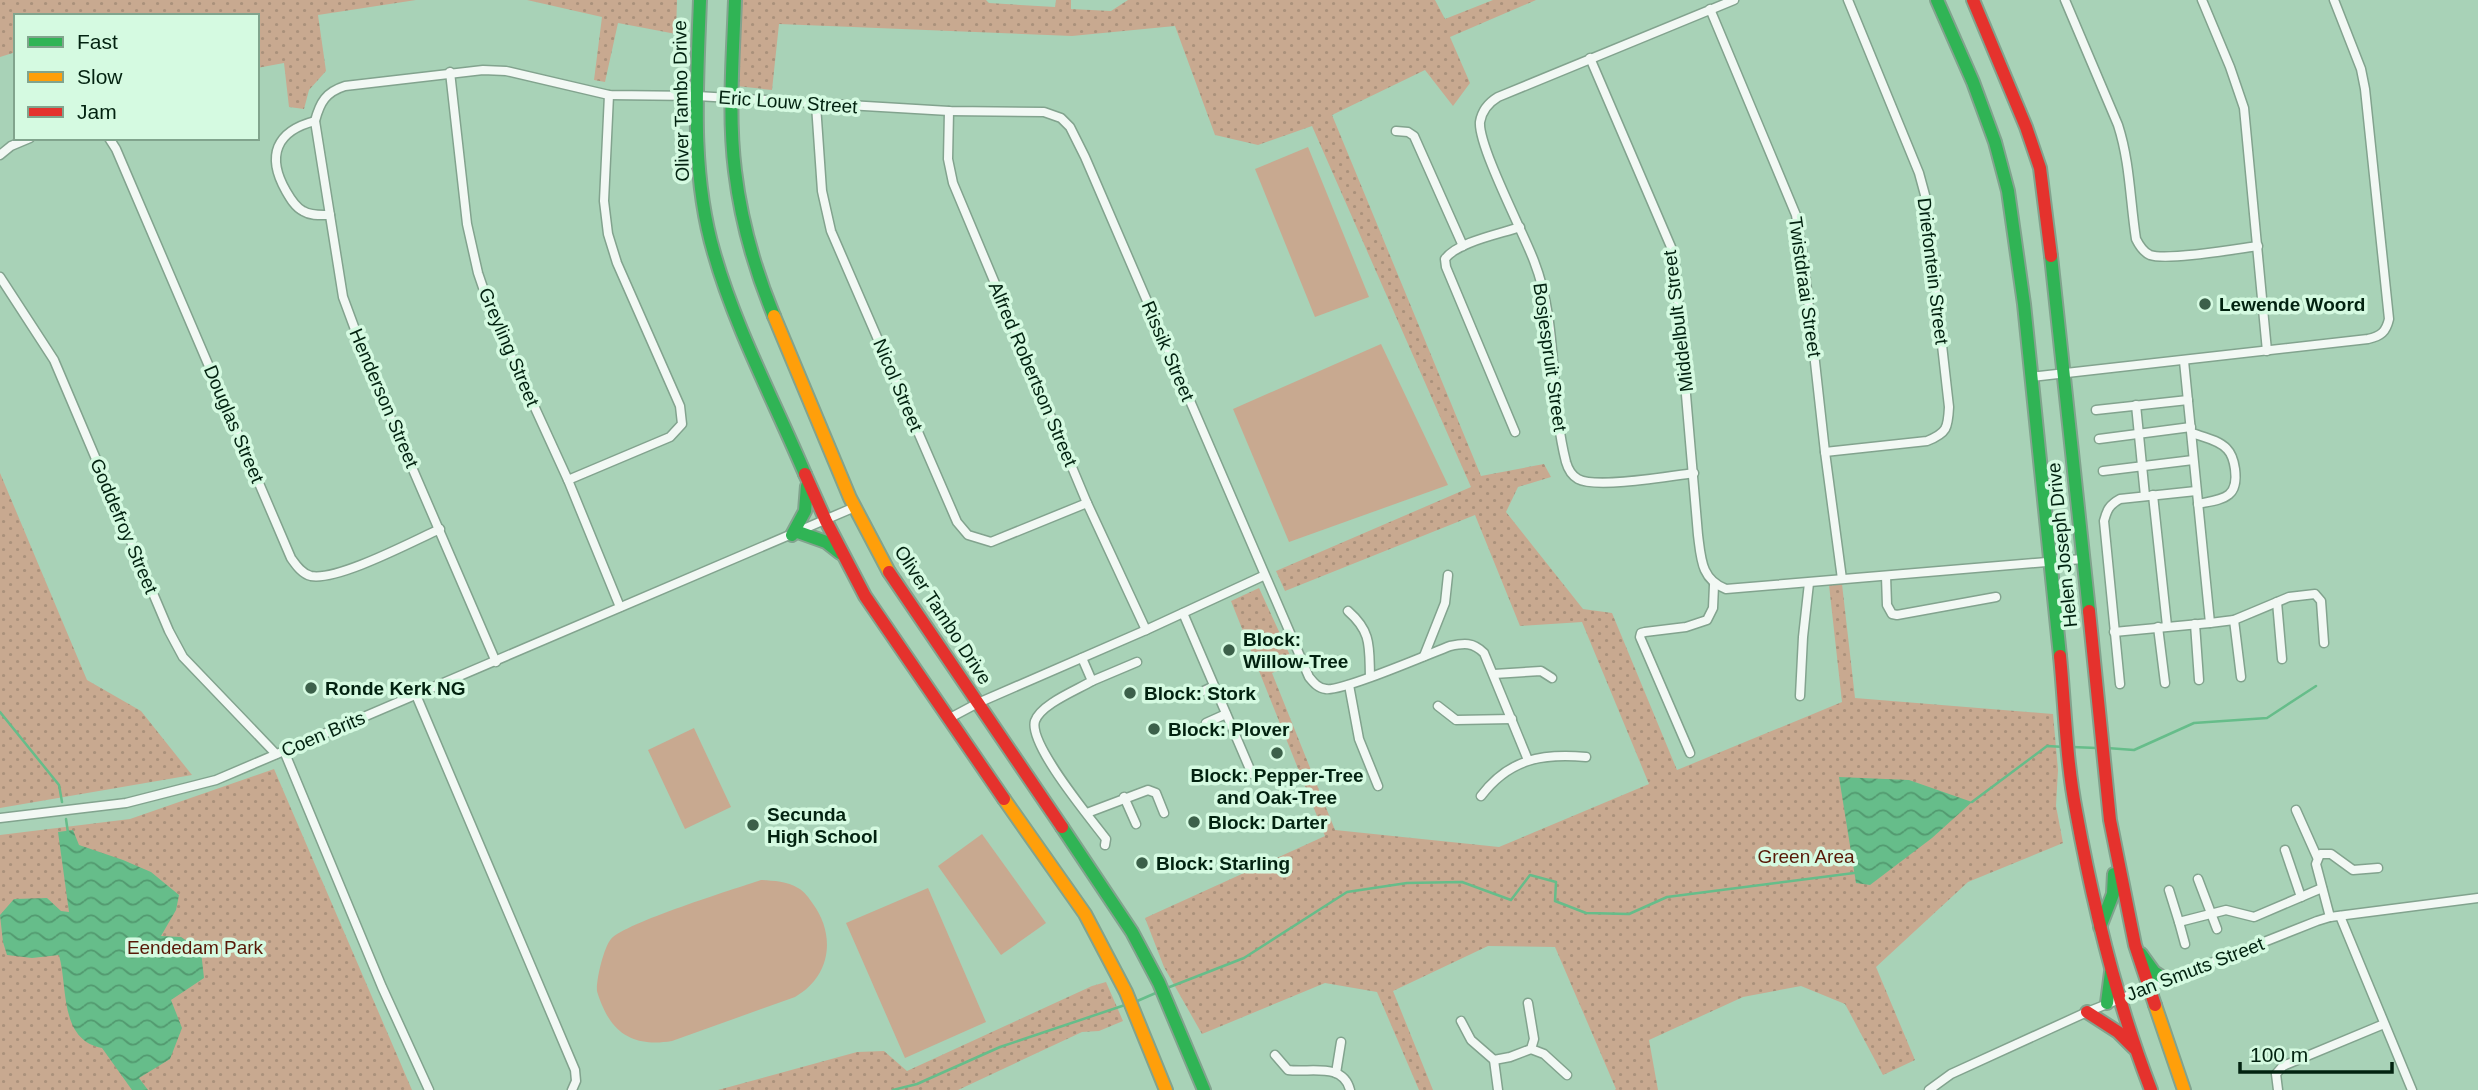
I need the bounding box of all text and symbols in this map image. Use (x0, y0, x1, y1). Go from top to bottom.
legend (14, 14, 259, 140)
street label: Oliver Tambo Drive (669, 20, 693, 182)
text: Fast (77, 30, 118, 53)
text: Slow (77, 65, 123, 88)
street label: Eric Louw Street (718, 87, 859, 117)
text: Jam (77, 100, 117, 123)
street label: Driefontein Street (1914, 196, 1953, 346)
street label: Twistdraai Street (1785, 215, 1825, 359)
street label: Middelbult Street (1659, 248, 1697, 393)
street label: Alfred Robertson Street (985, 279, 1082, 470)
street label: Bosjespruit Street (1529, 281, 1571, 433)
street label: Greyling Street (475, 285, 544, 410)
place label: Lewende Woord (2219, 294, 2365, 315)
marker: Lewende Woord (2197, 296, 2213, 312)
street label: Rissik Street (1138, 298, 1199, 405)
street label: Henderson Street (345, 325, 423, 471)
street label: Nicol Street (869, 336, 927, 435)
street label: Douglas Street (200, 362, 268, 487)
street label: Goddefroy Street (86, 455, 162, 597)
street label: Helen Joseph Drive (2043, 461, 2081, 629)
street label: Oliver Tambo Drive (890, 542, 996, 688)
place label: Block: Willow-Tree (1243, 629, 1348, 672)
marker: Block: Willow-Tree (1221, 642, 1237, 658)
place label: Ronde Kerk NG (325, 678, 465, 699)
marker: Ronde Kerk NG (303, 680, 319, 696)
place label: Block: Stork (1144, 683, 1256, 704)
marker: Block: Stork (1122, 685, 1138, 701)
street label: Coen Brits (278, 707, 368, 761)
place label: Block: Plover (1168, 719, 1290, 740)
marker: Block: Plover (1146, 721, 1162, 737)
marker: Block: Pepper-Tree and Oak-Tree (1269, 745, 1285, 761)
place label: Block: Pepper-Tree and Oak-Tree (1190, 765, 1364, 808)
place label: Secunda High School (767, 804, 878, 847)
place label: Block: Darter (1208, 812, 1328, 833)
marker: Block: Darter (1186, 814, 1202, 830)
marker: Secunda High School (745, 817, 761, 833)
park label: Green Area (1757, 846, 1855, 867)
place label: Block: Starling (1156, 853, 1290, 874)
marker: Block: Starling (1134, 855, 1150, 871)
street label: Jan Smuts Street (2123, 933, 2267, 1005)
park label: Eendedam Park (127, 937, 264, 958)
scale bar (2240, 1030, 2392, 1074)
text: 100 m (2250, 1043, 2308, 1066)

